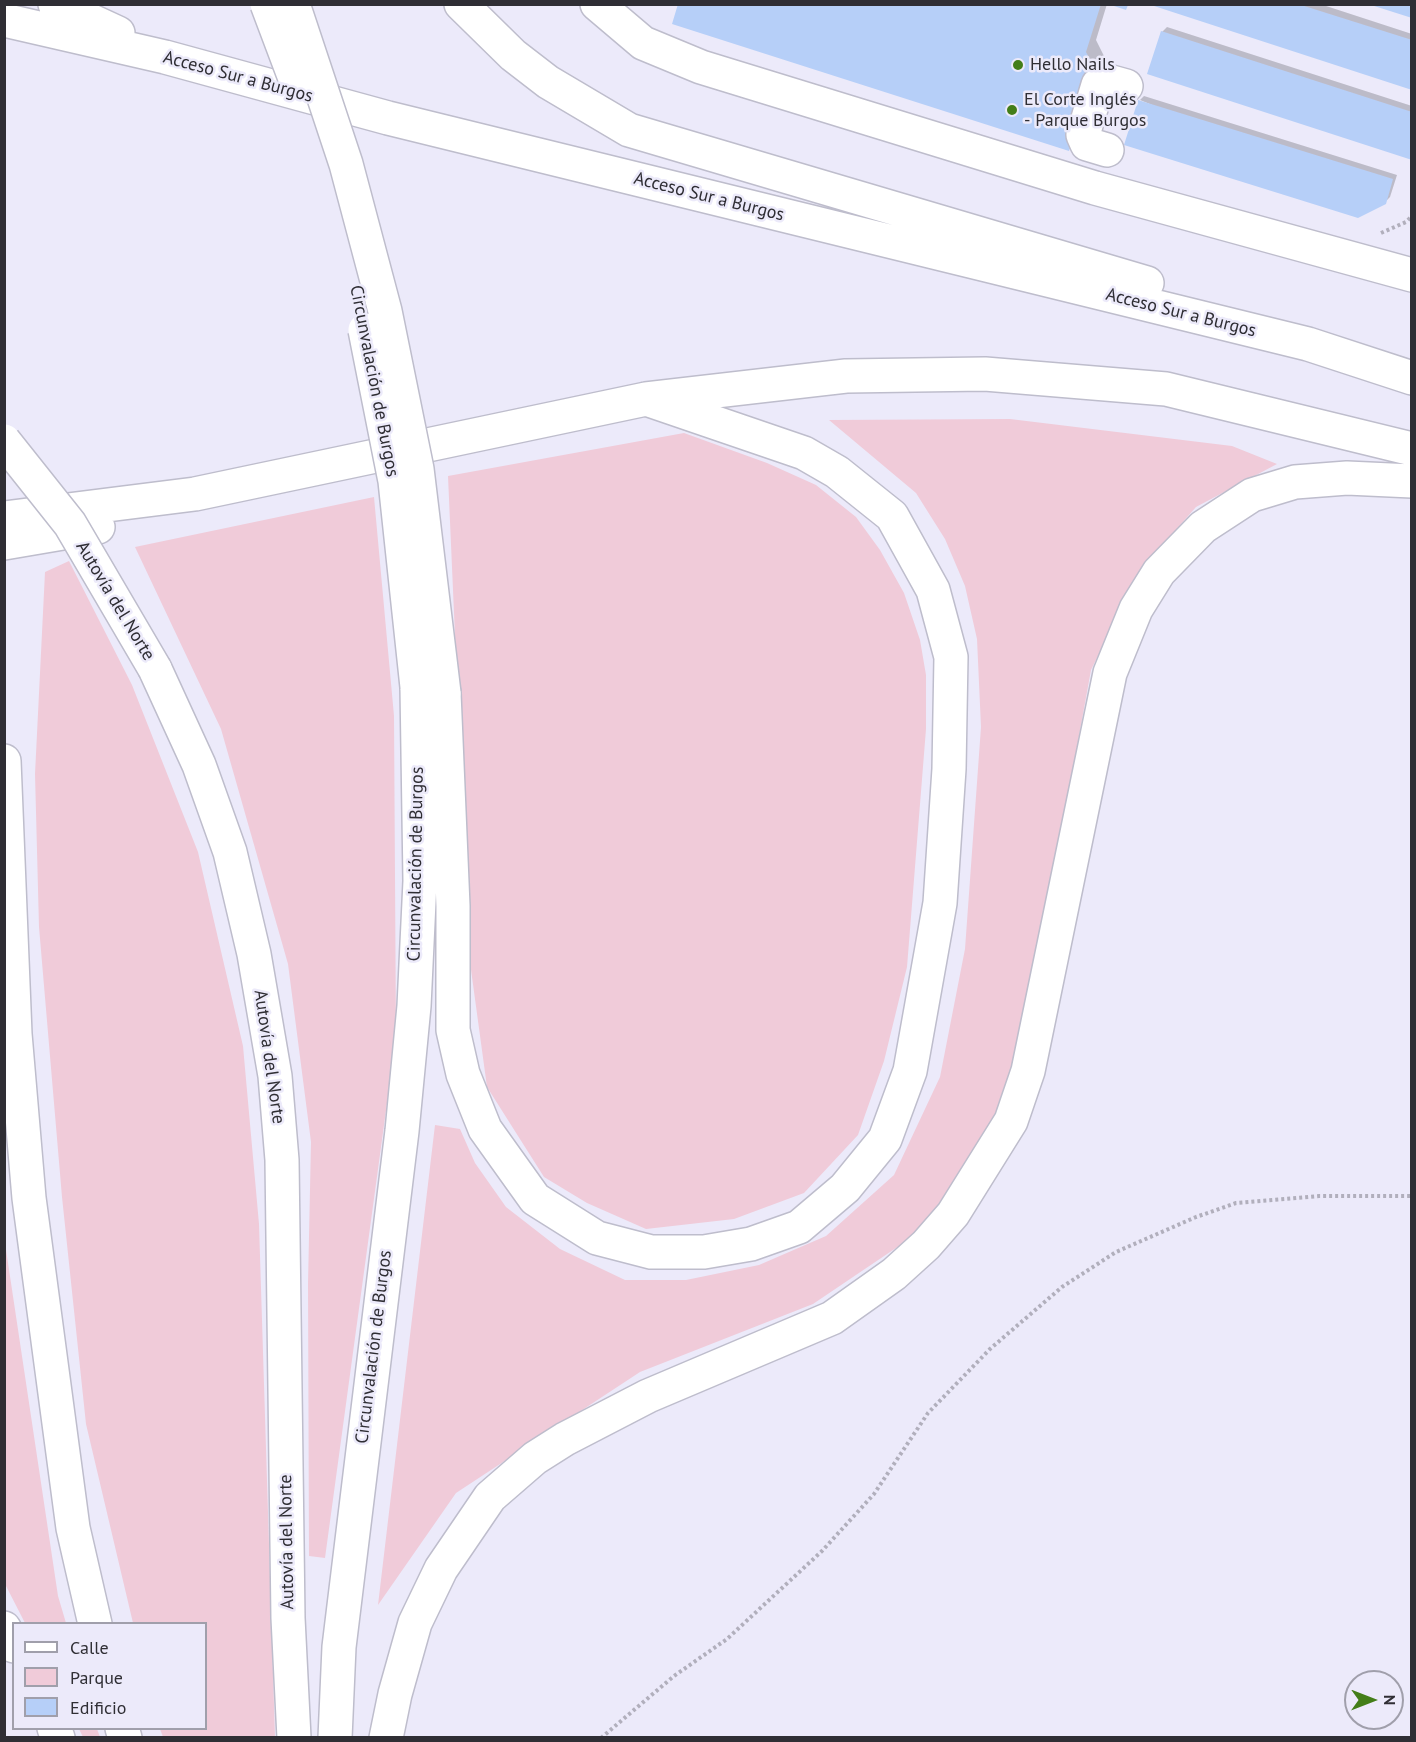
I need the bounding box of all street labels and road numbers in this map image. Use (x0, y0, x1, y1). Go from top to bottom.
street label: Acceso Sur a Burgos (161, 47, 315, 107)
street label: Acceso Sur a Burgos (632, 168, 786, 226)
street label: Circunvalación de Burgos (345, 283, 403, 479)
street label: Acceso Sur a Burgos (1104, 284, 1258, 342)
street label: Autovía del Norte (71, 538, 159, 664)
street label: Circunvalación de Burgos (404, 766, 428, 962)
street label: Autovía del Norte (249, 989, 289, 1125)
street label: Circunvalación de Burgos (351, 1249, 397, 1445)
street label: Autovía del Norte (275, 1474, 299, 1610)

